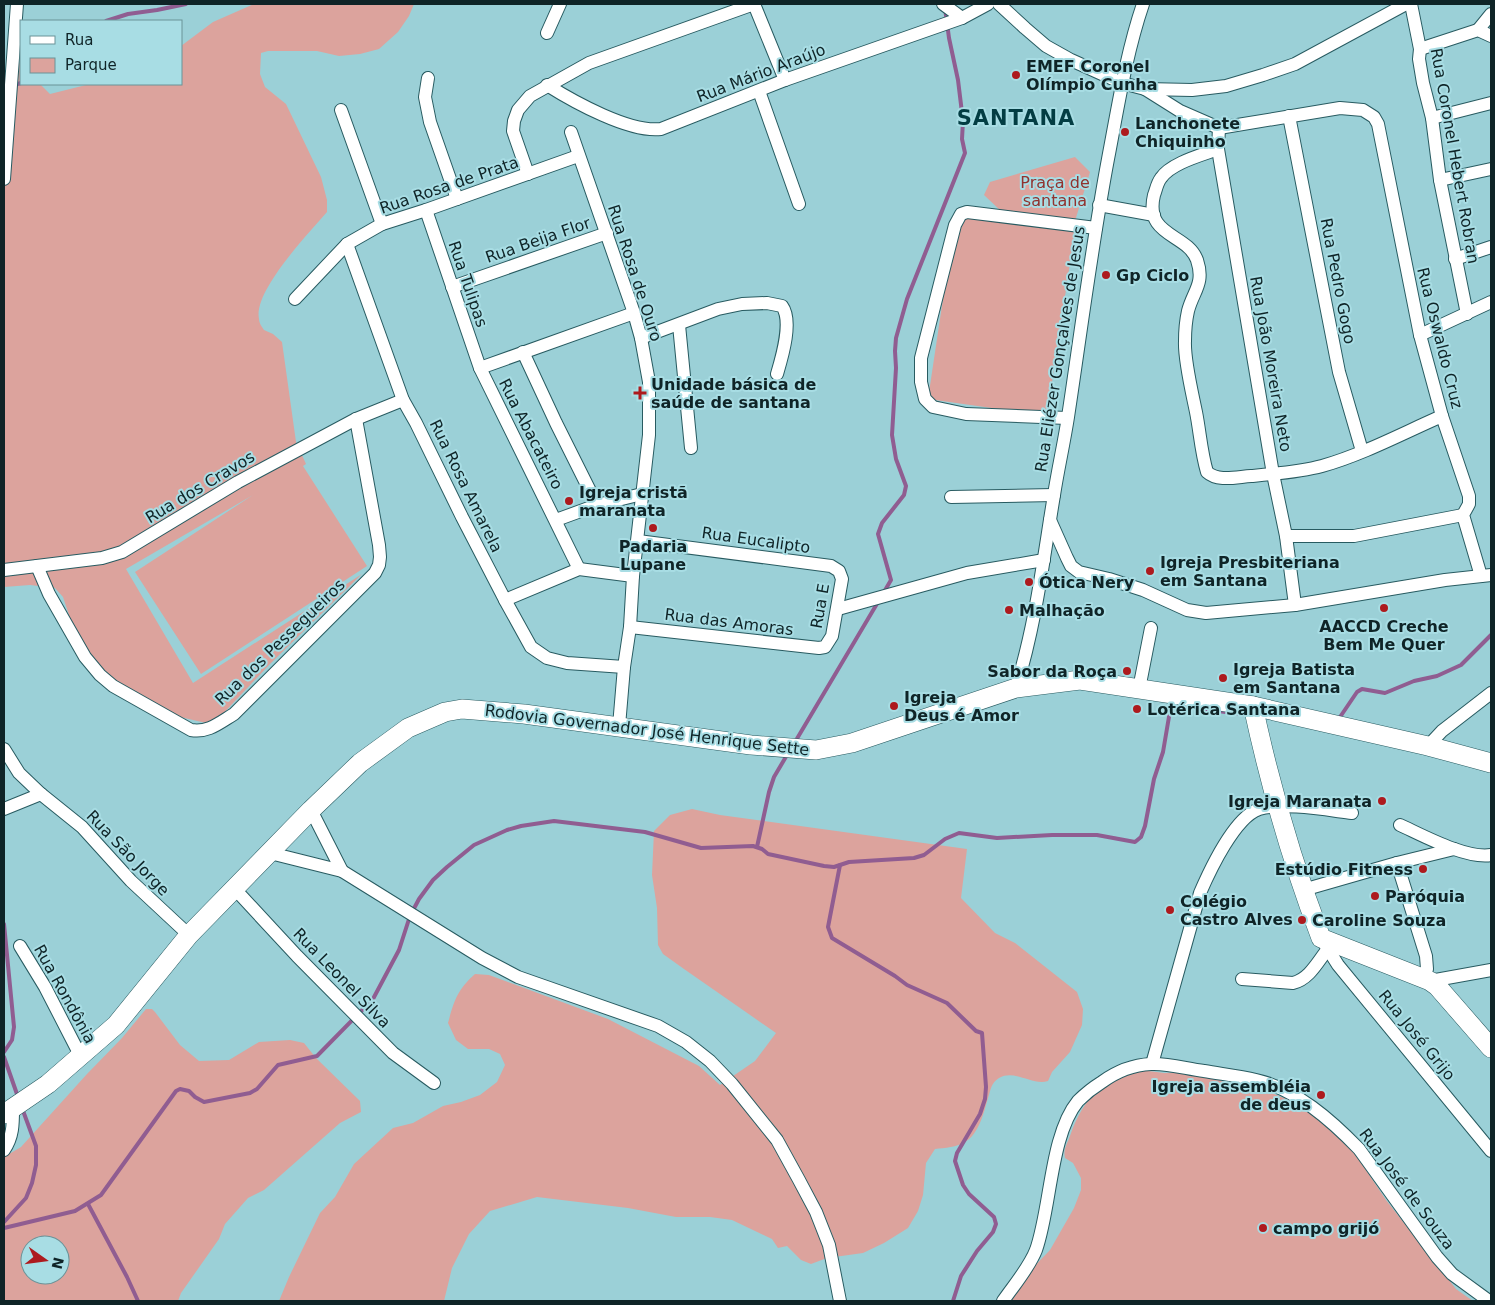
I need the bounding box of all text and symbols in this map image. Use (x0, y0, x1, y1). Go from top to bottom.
legend (20, 20, 182, 85)
text: Rua (65, 31, 93, 49)
street label: Rua Mário Araújo (694, 40, 828, 106)
street label: Rua Coronel Hebert Robran (1427, 47, 1483, 265)
text: Parque (65, 56, 117, 74)
place label: EMEF Coronel Olímpio Cunha (1026, 57, 1157, 94)
marker: EMEF Coronel Olímpio Cunha (1010, 69, 1022, 81)
district label: SANTANA (957, 106, 1075, 130)
place label: Lanchonete Chiquinho (1135, 114, 1240, 151)
marker: Lanchonete Chiquinho (1119, 126, 1131, 138)
street label: Rua Rosa de Prata (377, 152, 521, 218)
park label: Praça de santana (1020, 173, 1090, 210)
street label: Rua Rosa de Ouro (604, 202, 666, 344)
street label: Rua Beija Flor (483, 213, 594, 267)
street label: Rua Pedro Gogo (1316, 216, 1360, 346)
street label: Rua Eliézer Gonçalves de Jesus (1031, 225, 1089, 473)
street label: Rua Tulipas (444, 238, 492, 330)
street label: Rua Oswaldo Cruz (1413, 265, 1467, 411)
place label: Gp Ciclo (1116, 266, 1189, 285)
marker: Gp Ciclo (1100, 269, 1112, 281)
street label: Rua João Moreira Neto (1246, 275, 1296, 453)
place label: Unidade básica de saúde de santana (651, 375, 817, 412)
street label: Rua Abacateiro (495, 376, 567, 492)
marker: Unidade básica de saúde de santana (633, 386, 647, 400)
street label: Rua Rosa Amarela (426, 416, 506, 556)
street label: Rua dos Cravos (142, 447, 258, 527)
place label: Igreja cristã maranata (579, 483, 688, 520)
marker: Igreja cristã maranata (563, 495, 575, 507)
marker: Padaria Lupane (647, 522, 659, 534)
street label: Rua Eucalipto (701, 523, 811, 557)
place label: Padaria Lupane (619, 537, 687, 574)
place label: Igreja Presbiteriana em Santana (1160, 553, 1340, 590)
marker: Igreja Presbiteriana em Santana (1144, 565, 1156, 577)
place label: Ótica Nery (1039, 573, 1135, 592)
street label: Rua dos Pessegueiros (211, 575, 349, 709)
marker: Ótica Nery (1023, 576, 1035, 588)
street label: Rua E (807, 582, 833, 630)
place label: Malhação (1019, 601, 1105, 620)
marker: AACCD Creche Bem Me Quer (1378, 602, 1390, 614)
marker: Malhação (1003, 604, 1015, 616)
street label: Rua das Amoras (663, 605, 795, 639)
place label: AACCD Creche Bem Me Quer (1319, 617, 1449, 654)
place label: Igreja Batista em Santana (1233, 660, 1355, 697)
place label: Sabor da Roça (987, 662, 1117, 681)
marker: Sabor da Roça (1121, 665, 1133, 677)
marker: Igreja Batista em Santana (1217, 672, 1229, 684)
place label: Igreja Deus é Amor (904, 688, 1019, 725)
marker: Igreja Deus é Amor (888, 700, 900, 712)
place label: Lotérica Santana (1147, 700, 1300, 719)
street label: Rodovia Governador José Henrique Sette (484, 701, 810, 759)
marker: Lotérica Santana (1131, 703, 1143, 715)
place label: Igreja Maranata (1228, 792, 1372, 811)
marker: Igreja Maranata (1376, 795, 1388, 807)
street label: Rua São Jorge (83, 806, 173, 900)
place label: Estúdio Fitness (1275, 860, 1413, 879)
marker: Estúdio Fitness (1417, 863, 1429, 875)
place label: Paróquia (1385, 887, 1465, 906)
marker: Paróquia (1369, 890, 1381, 902)
place label: Colégio Castro Alves (1180, 892, 1293, 929)
marker: Colégio Castro Alves (1164, 904, 1176, 916)
place label: Caroline Souza (1312, 911, 1446, 930)
marker: Caroline Souza (1296, 914, 1308, 926)
street label: Rua Leonel Silva (289, 924, 395, 1032)
street label: Rua Rondônia (30, 941, 100, 1047)
street label: Rua José Grijo (1375, 986, 1459, 1084)
place label: Igreja assembléia de deus (1152, 1077, 1311, 1114)
marker: Igreja assembléia de deus (1315, 1089, 1327, 1101)
street label: Rua José de Souza (1355, 1125, 1459, 1253)
place label: campo grijó (1273, 1219, 1379, 1238)
marker: campo grijó (1257, 1222, 1269, 1234)
north arrow (20, 1235, 70, 1285)
text: N (48, 1256, 67, 1271)

